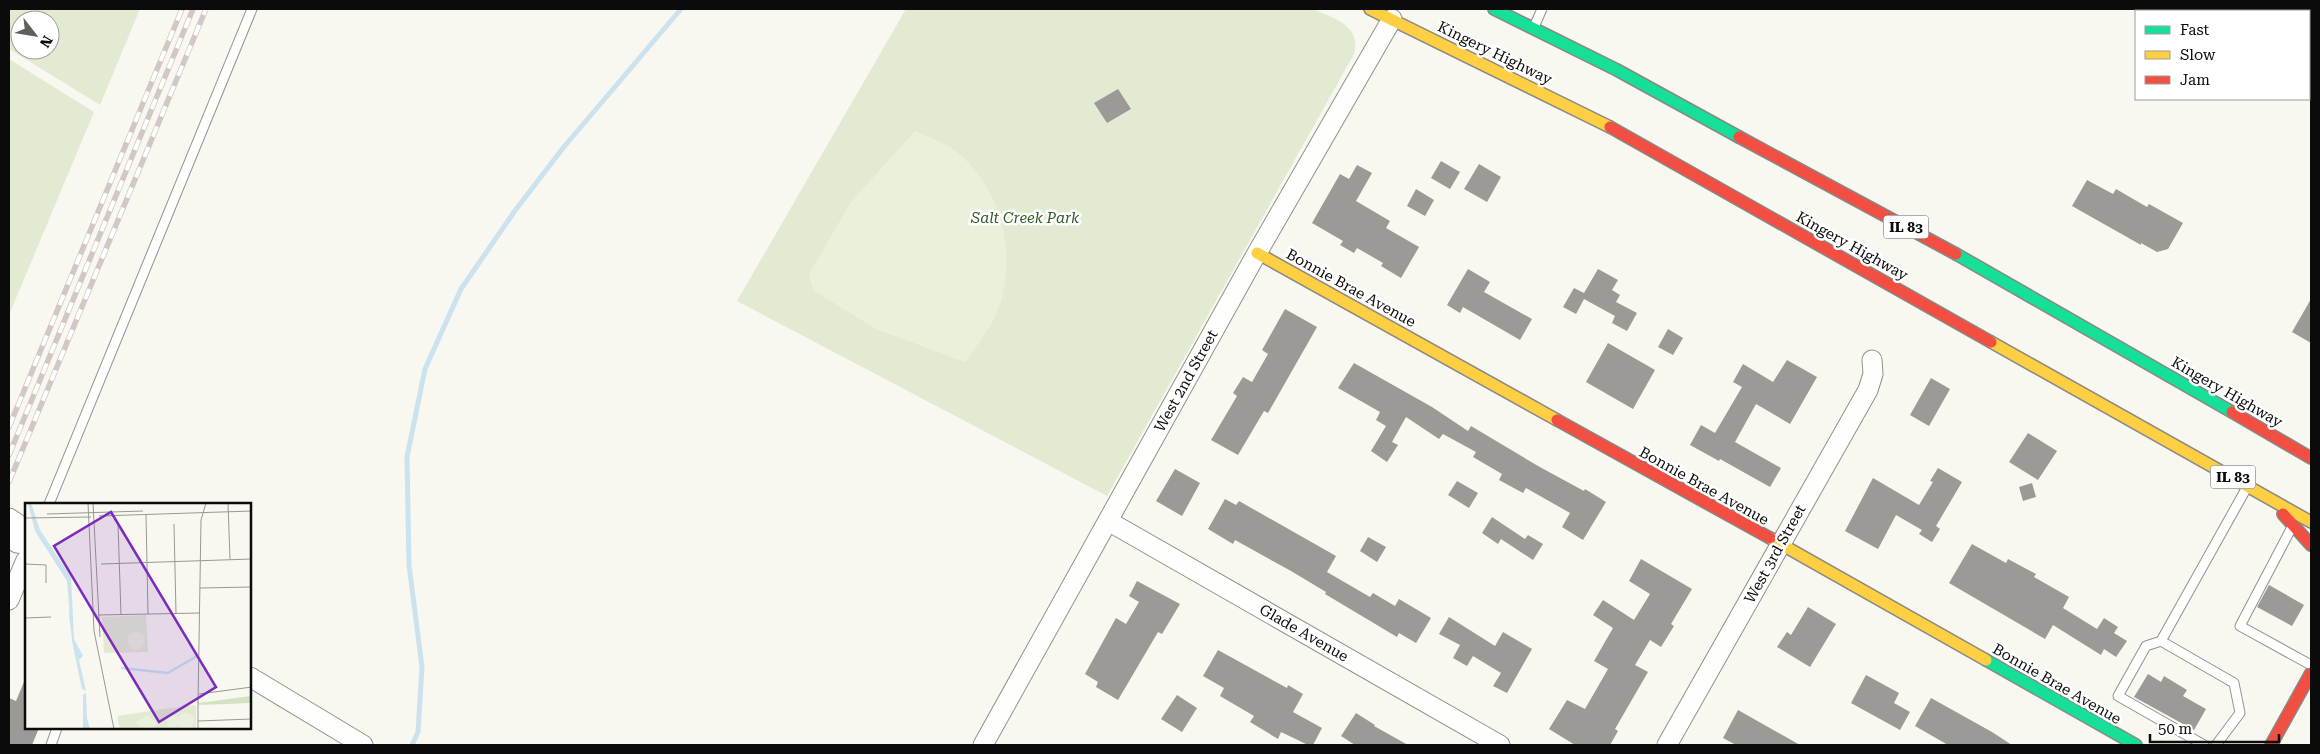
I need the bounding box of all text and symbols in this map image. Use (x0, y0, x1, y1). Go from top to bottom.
north arrow (10, 10, 60, 60)
legend (2135, 10, 2310, 100)
street label: Kingery Highway (1435, 18, 1555, 89)
text: Fast (2180, 21, 2210, 39)
text: N (36, 33, 56, 51)
text: Slow (2180, 46, 2216, 64)
text: Jam (2180, 71, 2210, 89)
street label: Kingery Highway (1793, 208, 1911, 284)
park label: Salt Creek Park (970, 209, 1080, 227)
road number: IL 83 (1884, 216, 1928, 238)
street label: Bonnie Brae Avenue (1283, 245, 1419, 331)
street label: West 2nd Street (1151, 326, 1222, 435)
street label: Kingery Highway (2168, 353, 2286, 431)
street label: Bonnie Brae Avenue (1636, 443, 1772, 529)
road number: IL 83 (2210, 466, 2256, 488)
street label: West 3rd Street (1740, 501, 1810, 607)
inset map (25, 503, 251, 729)
street label: Glade Avenue (1256, 600, 1352, 666)
street label: Bonnie Brae Avenue (1990, 640, 2124, 728)
scale bar (2150, 712, 2279, 744)
text: 50 m (2158, 720, 2193, 738)

